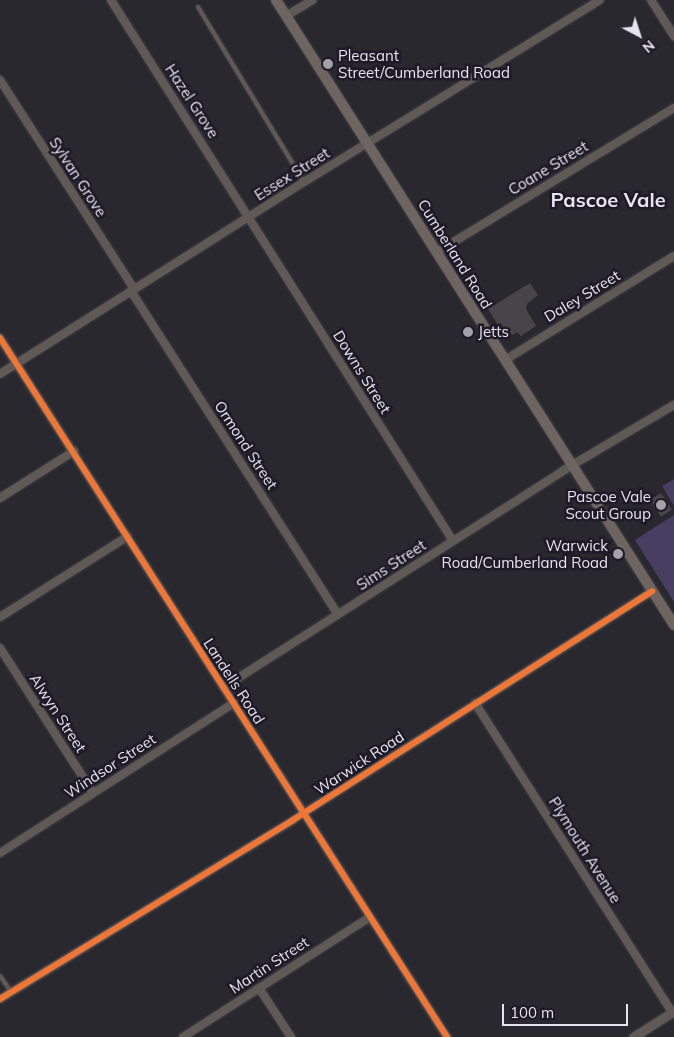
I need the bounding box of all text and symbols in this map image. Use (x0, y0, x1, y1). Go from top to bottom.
north arrow (614, 10, 664, 60)
text: N (639, 36, 658, 57)
place label: Pleasant Street/Cumberland Road (338, 46, 510, 81)
marker: Pleasant Street/Cumberland Road (322, 58, 334, 70)
street label: Hazel Grove (161, 61, 223, 141)
street label: Sylvan Grove (46, 134, 110, 220)
street label: Coane Street (505, 137, 591, 199)
street label: Essex Street (251, 144, 333, 204)
district label: Pascoe Vale (550, 187, 666, 211)
street label: Cumberland Road (414, 196, 496, 312)
street label: Daley Street (541, 266, 623, 326)
place label: Jetts (478, 323, 509, 341)
marker: Jetts (462, 326, 474, 338)
street label: Downs Street (329, 327, 395, 417)
street label: Ormond Street (211, 397, 281, 493)
place label: Pascoe Vale Scout Group (565, 487, 651, 522)
marker: Pascoe Vale Scout Group (655, 499, 667, 511)
street label: Sims Street (353, 536, 429, 594)
place label: Warwick Road/Cumberland Road (442, 536, 608, 571)
marker: Warwick Road/Cumberland Road (612, 548, 624, 560)
street label: Landells Road (200, 635, 268, 727)
street label: Alwyn Street (26, 670, 90, 756)
street label: Warwick Road (311, 727, 407, 799)
street label: Windsor Street (61, 730, 159, 802)
street label: Plymouth Avenue (545, 794, 625, 906)
street label: Martin Street (226, 933, 312, 997)
scale bar (504, 994, 630, 1026)
text: 100 m (510, 1003, 554, 1022)

